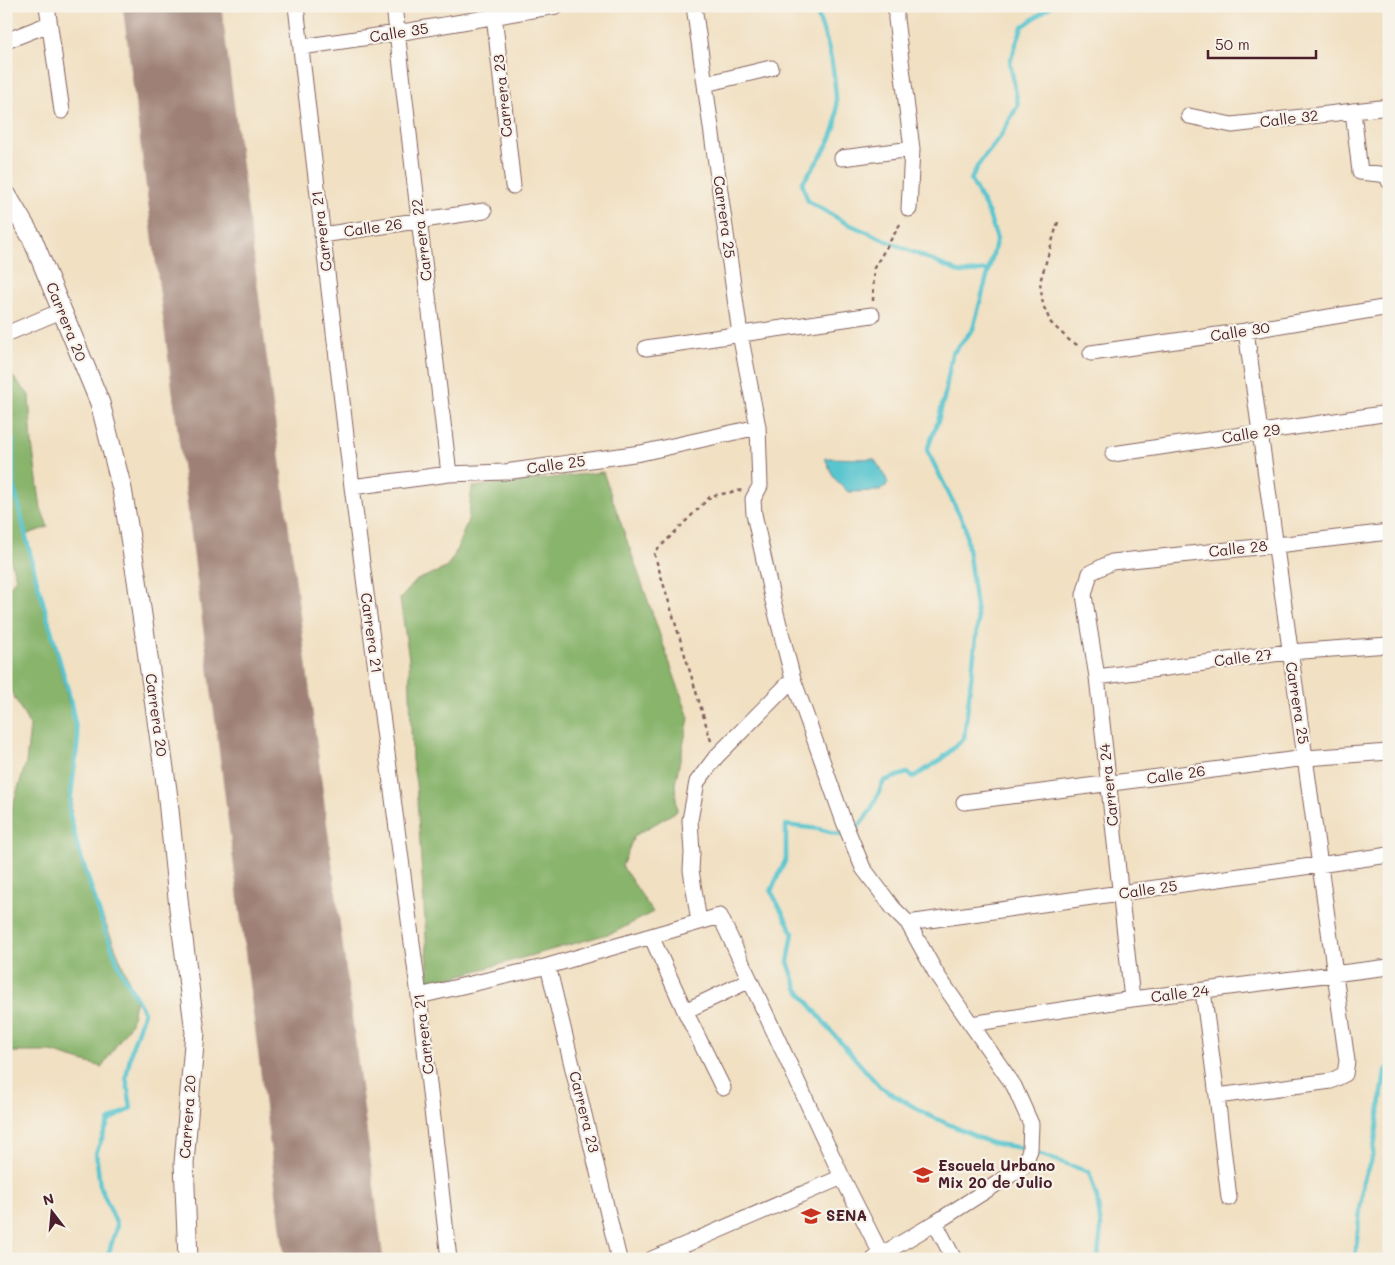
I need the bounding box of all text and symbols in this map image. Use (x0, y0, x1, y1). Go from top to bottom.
street label: Calle 35 (368, 18, 430, 47)
scale bar (1208, 28, 1315, 60)
text: 50 m (1215, 34, 1250, 54)
street label: Carrera 23 (488, 53, 516, 139)
street label: Calle 32 (1258, 104, 1319, 132)
street label: Carrera 25 (709, 174, 741, 259)
street label: Carrera 21 (306, 190, 336, 273)
street label: Carrera 22 (406, 198, 436, 282)
street label: Calle 26 (342, 213, 404, 241)
street label: Carrera 20 (42, 279, 92, 364)
street label: Calle 30 (1209, 316, 1271, 346)
street label: Calle 29 (1220, 419, 1282, 447)
street label: Calle 25 (525, 450, 586, 478)
street label: Calle 28 (1207, 535, 1268, 561)
street label: Carrera 21 (356, 591, 388, 674)
street label: Calle 27 (1213, 644, 1273, 670)
street label: Carrera 25 (1282, 660, 1314, 745)
street label: Carrera 20 (141, 672, 173, 758)
street label: Carrera 24 (1094, 742, 1122, 828)
street label: Calle 26 (1145, 760, 1207, 788)
street label: Calle 25 (1117, 875, 1178, 903)
street label: Calle 24 (1149, 979, 1210, 1007)
street label: Carrera 21 (408, 993, 438, 1076)
street label: Carrera 23 (565, 1069, 605, 1155)
street label: Carrera 20 (174, 1074, 200, 1159)
place label: Escuela Urbano Mix 20 de Julio (938, 1155, 1055, 1192)
school or university icon: Escuela Urbano Mix 20 de Julio (912, 1164, 934, 1186)
north arrow (28, 1188, 78, 1238)
text: N (41, 1188, 56, 1210)
school or university icon: SENA (800, 1205, 822, 1227)
place label: SENA (826, 1205, 867, 1225)

